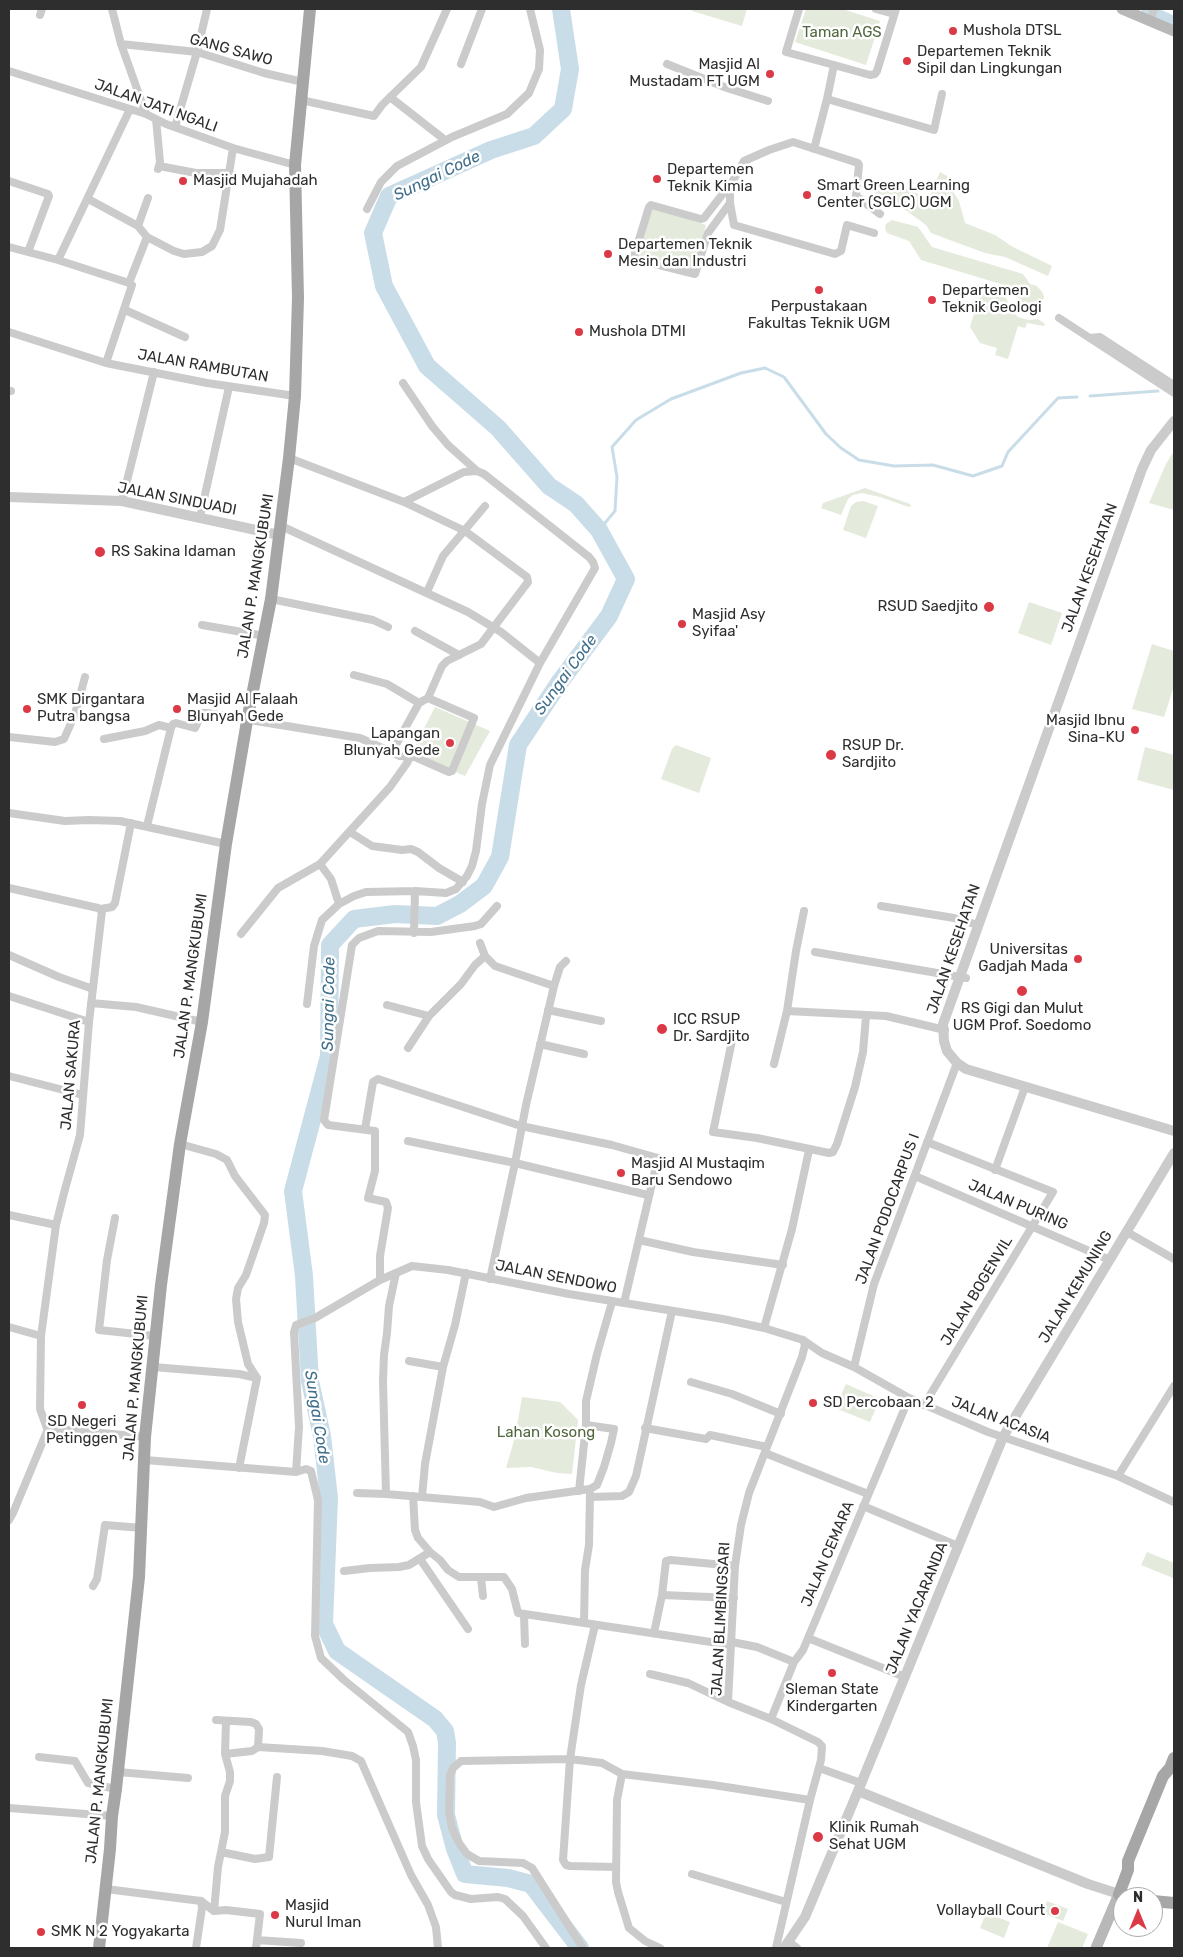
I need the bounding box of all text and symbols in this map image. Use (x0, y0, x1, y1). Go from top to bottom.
place label: Mushola DTSL (963, 22, 1061, 40)
park label: Taman AGS (802, 24, 882, 42)
marker: Mushola DTSL (947, 25, 959, 37)
street label: GANG SAWO (188, 30, 274, 70)
place label: Departemen Teknik Sipil dan Lingkungan (917, 43, 1062, 78)
marker: Departemen Teknik Sipil dan Lingkungan (901, 55, 913, 67)
place label: Masjid Al Mustadam FT UGM (629, 56, 760, 91)
marker: Masjid Al Mustadam FT UGM (764, 68, 776, 80)
street label: JALAN JATI NGALI (92, 75, 220, 137)
water label: Sungai Code (390, 147, 484, 205)
place label: Departemen Teknik Kimia (667, 161, 754, 196)
place label: Masjid Mujahadah (193, 172, 318, 190)
marker: Departemen Teknik Kimia (651, 173, 663, 185)
marker: Masjid Mujahadah (177, 175, 189, 187)
place label: Smart Green Learning Center (SGLC) UGM (817, 177, 970, 212)
marker: Smart Green Learning Center (SGLC) UGM (801, 189, 813, 201)
place label: Departemen Teknik Mesin dan Industri (618, 236, 752, 271)
marker: Departemen Teknik Mesin dan Industri (602, 248, 614, 260)
place label: Departemen Teknik Geologi (942, 282, 1042, 317)
marker: Perpustakaan Fakultas Teknik UGM (813, 284, 825, 296)
marker: Departemen Teknik Geologi (926, 294, 938, 306)
place label: Perpustakaan Fakultas Teknik UGM (748, 298, 890, 333)
place label: Mushola DTMI (589, 323, 686, 341)
marker: Mushola DTMI (573, 326, 585, 338)
street label: JALAN RAMBUTAN (136, 346, 270, 386)
street label: JALAN SINDUADI (116, 479, 238, 519)
street label: JALAN P. MANGKUBUMI (234, 492, 278, 660)
street label: JALAN KESEHATAN (1058, 501, 1122, 635)
place label: RS Sakina Idaman (111, 543, 236, 561)
marker: RS Sakina Idaman (93, 545, 107, 559)
place label: RSUD Saedjito (877, 598, 978, 616)
marker: RSUD Saedjito (982, 600, 996, 614)
place label: Masjid Asy Syifaa' (692, 606, 766, 641)
marker: Masjid Asy Syifaa' (676, 618, 688, 630)
water label: Sungai Code (531, 631, 601, 719)
place label: SMK Dirgantara Putra bangsa (37, 691, 145, 726)
place label: Masjid Al Falaah Blunyah Gede (187, 691, 298, 726)
marker: SMK Dirgantara Putra bangsa (21, 703, 33, 715)
marker: Masjid Al Falaah Blunyah Gede (171, 703, 183, 715)
place label: Masjid Ibnu Sina-KU (1046, 712, 1125, 747)
marker: Masjid Ibnu Sina-KU (1129, 724, 1141, 736)
place label: Lapangan Blunyah Gede (343, 725, 440, 760)
marker: Lapangan Blunyah Gede (444, 737, 456, 749)
place label: RSUP Dr. Sardjito (842, 737, 904, 772)
marker: RSUP Dr. Sardjito (824, 748, 838, 762)
street label: JALAN KESEHATAN (923, 882, 985, 1016)
street label: JALAN P. MANGKUBUMI (170, 892, 212, 1060)
place label: Universitas Gadjah Mada (978, 941, 1068, 976)
marker: Universitas Gadjah Mada (1072, 953, 1084, 965)
water label: Sungai Code (319, 957, 339, 1051)
marker: RS Gigi dan Mulut UGM Prof. Soedomo (1015, 984, 1029, 998)
place label: RS Gigi dan Mulut UGM Prof. Soedomo (953, 1000, 1091, 1035)
place label: ICC RSUP Dr. Sardjito (673, 1011, 750, 1046)
street label: JALAN SAKURA (57, 1019, 85, 1131)
marker: ICC RSUP Dr. Sardjito (655, 1022, 669, 1036)
street label: JALAN PODOCARPUS I (852, 1131, 924, 1287)
place label: Masjid Al Mustaqim Baru Sendowo (631, 1155, 765, 1190)
marker: Masjid Al Mustaqim Baru Sendowo (615, 1167, 627, 1179)
street label: JALAN PURING (965, 1176, 1071, 1234)
street label: JALAN KEMUNING (1035, 1228, 1117, 1346)
street label: JALAN BOGENVIL (937, 1233, 1017, 1349)
street label: JALAN SENDOWO (494, 1256, 618, 1298)
street label: JALAN P. MANGKUBUMI (120, 1294, 152, 1462)
water label: Sungai Code (300, 1369, 334, 1465)
street label: JALAN ACASIA (949, 1393, 1053, 1447)
place label: SD Percobaan 2 (823, 1394, 934, 1412)
marker: SD Percobaan 2 (807, 1397, 819, 1409)
marker: SD Negeri Petinggen (76, 1399, 88, 1411)
place label: SD Negeri Petinggen (46, 1413, 118, 1448)
park label: Lahan Kosong (497, 1424, 595, 1442)
street label: JALAN CEMARA (798, 1499, 858, 1609)
street label: JALAN YACARANDA (882, 1539, 952, 1677)
street label: JALAN BLIMBINGSARI (708, 1541, 734, 1697)
marker: Sleman State Kindergarten (826, 1667, 838, 1679)
place label: Sleman State Kindergarten (785, 1681, 879, 1716)
street label: JALAN P. MANGKUBUMI (82, 1697, 118, 1865)
place label: Klinik Rumah Sehat UGM (829, 1819, 919, 1854)
marker: Klinik Rumah Sehat UGM (811, 1830, 825, 1844)
north arrow (1113, 1887, 1163, 1937)
text: N (1133, 1889, 1143, 1906)
place label: Masjid Nurul Iman (285, 1897, 361, 1932)
place label: Vollayball Court (936, 1902, 1045, 1920)
marker: Vollayball Court (1049, 1905, 1061, 1917)
marker: Masjid Nurul Iman (269, 1909, 281, 1921)
place label: SMK N 2 Yogyakarta (51, 1923, 189, 1941)
marker: SMK N 2 Yogyakarta (35, 1926, 47, 1938)

